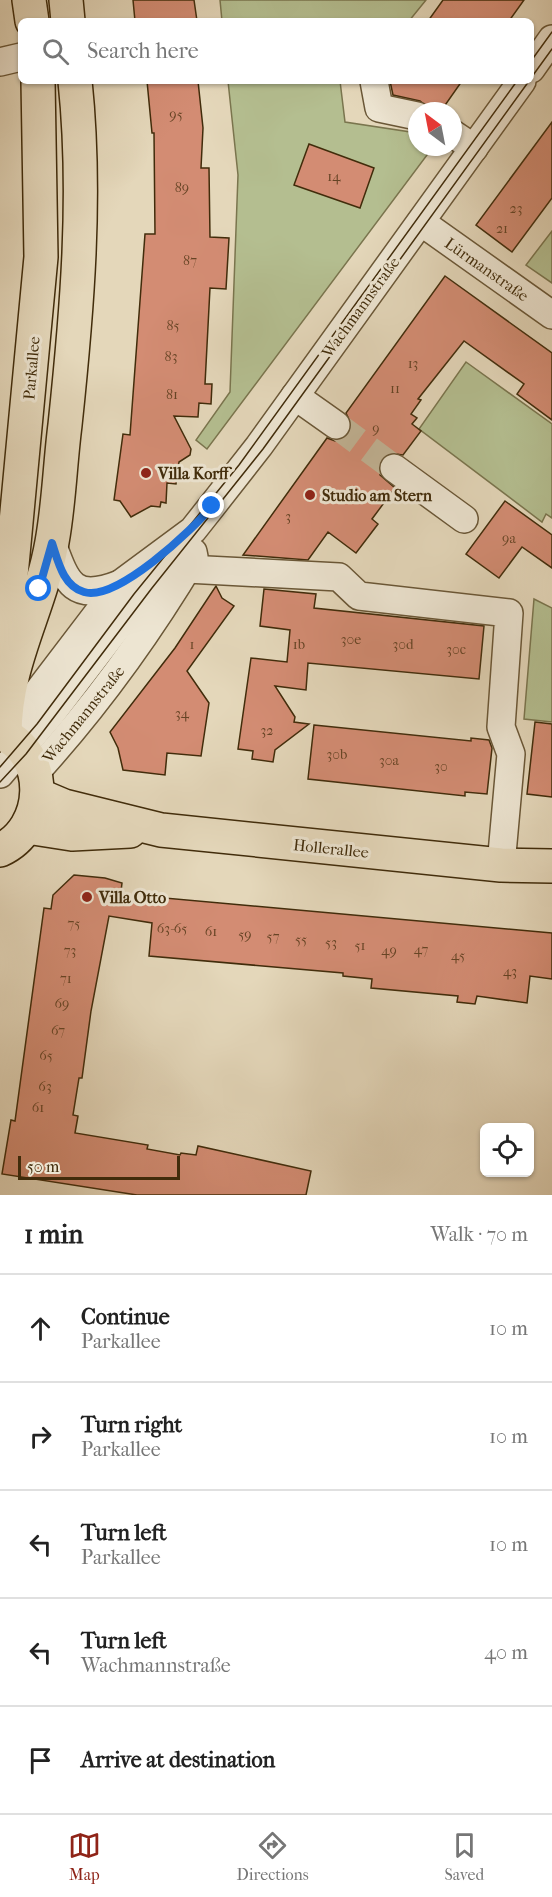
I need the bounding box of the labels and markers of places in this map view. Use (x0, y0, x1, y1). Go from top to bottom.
place label: Villa Korff (157, 464, 233, 483)
marker: Villa Korff (139, 466, 153, 480)
place label: Studio am Stern (322, 486, 433, 505)
marker: Studio am Stern (303, 488, 317, 502)
place label: Villa Otto (98, 888, 166, 907)
marker: Villa Otto (80, 890, 94, 904)

